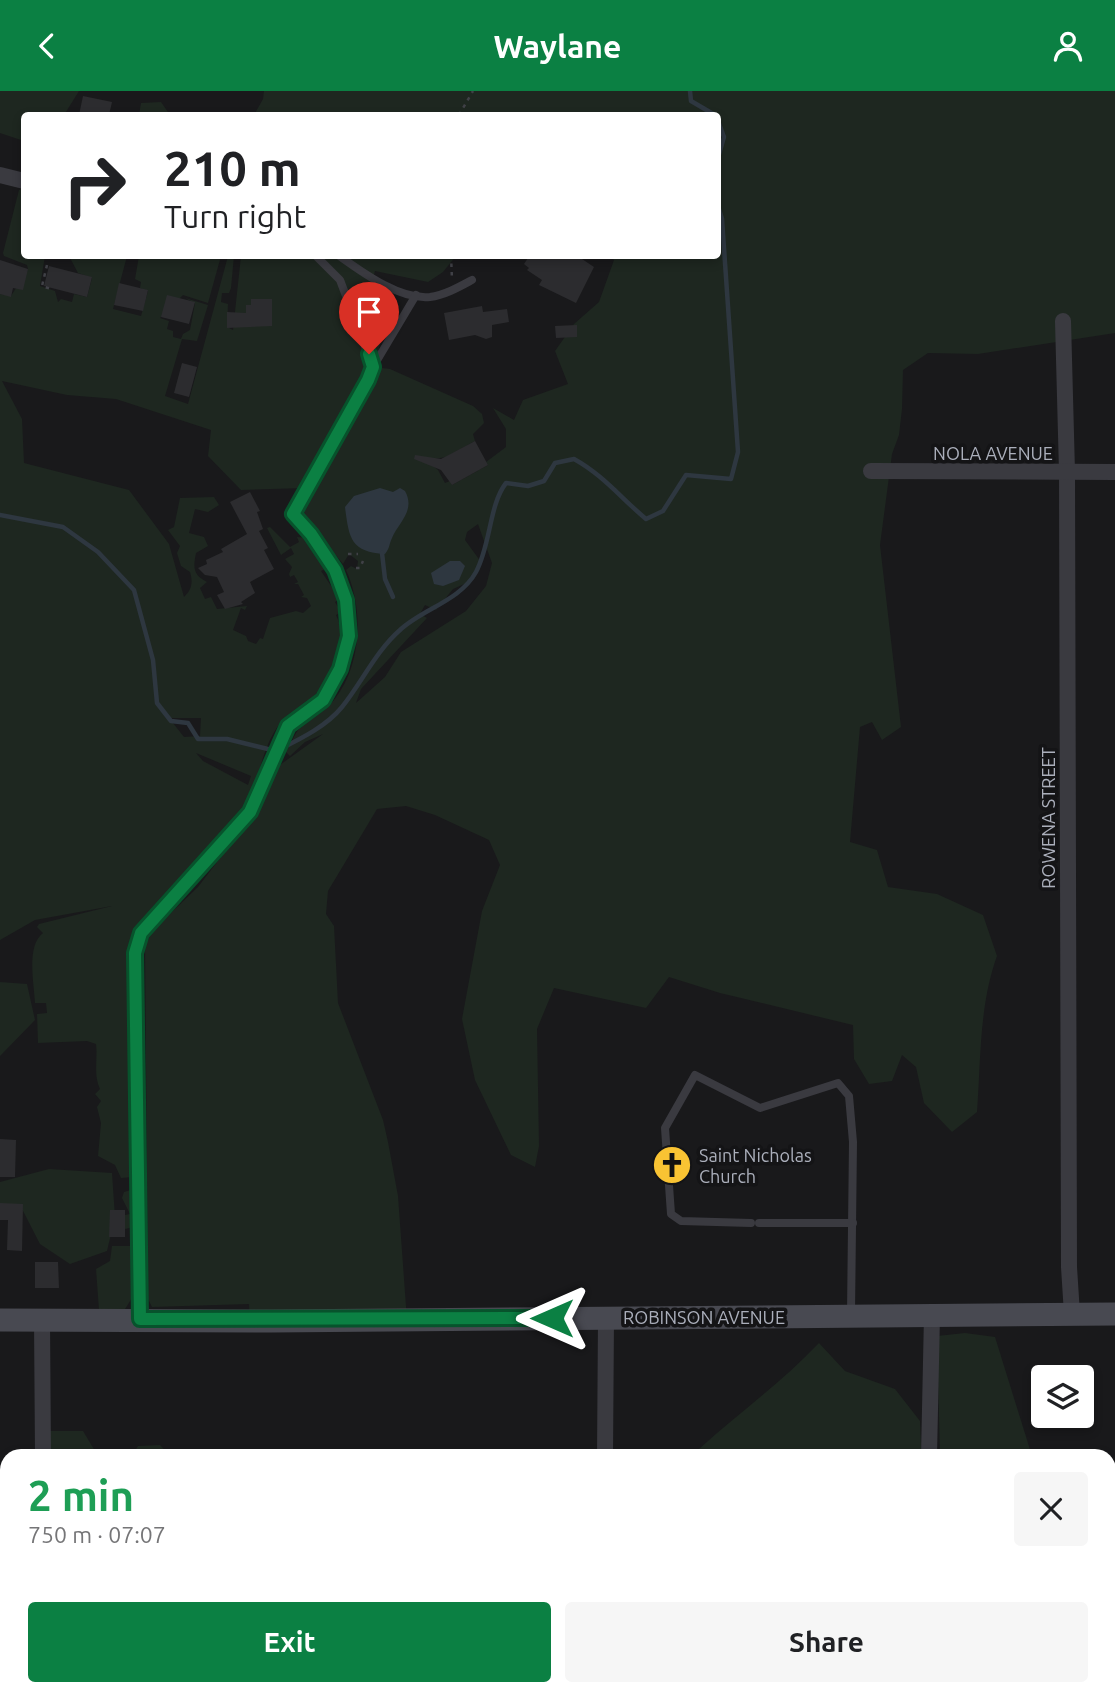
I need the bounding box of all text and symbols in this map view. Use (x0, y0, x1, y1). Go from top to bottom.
icon: back (28, 27, 66, 65)
icon: person (1049, 27, 1087, 65)
text: Waylane (494, 28, 621, 64)
icon: right (49, 140, 140, 231)
text: 210 m (164, 140, 301, 195)
text: Turn right (164, 198, 306, 234)
pin (339, 282, 399, 354)
icon: arrive (350, 293, 388, 331)
street label: NOLA AVENUE (933, 443, 1053, 463)
street label: ROWENA STREET (1038, 747, 1058, 889)
church icon: Saint Nicholas Church (651, 1144, 693, 1186)
place label: Saint Nicholas Church (699, 1145, 812, 1186)
position arrow (515, 1281, 589, 1355)
street label: ROBINSON AVENUE (623, 1307, 785, 1327)
map controls (1031, 1365, 1094, 1428)
button: layers (1031, 1365, 1094, 1428)
text: 2 min (28, 1472, 134, 1519)
button: close (1014, 1472, 1088, 1546)
text: 750 m · 07:07 (28, 1522, 166, 1547)
button: Exit (28, 1602, 551, 1682)
button: Share (565, 1602, 1088, 1682)

